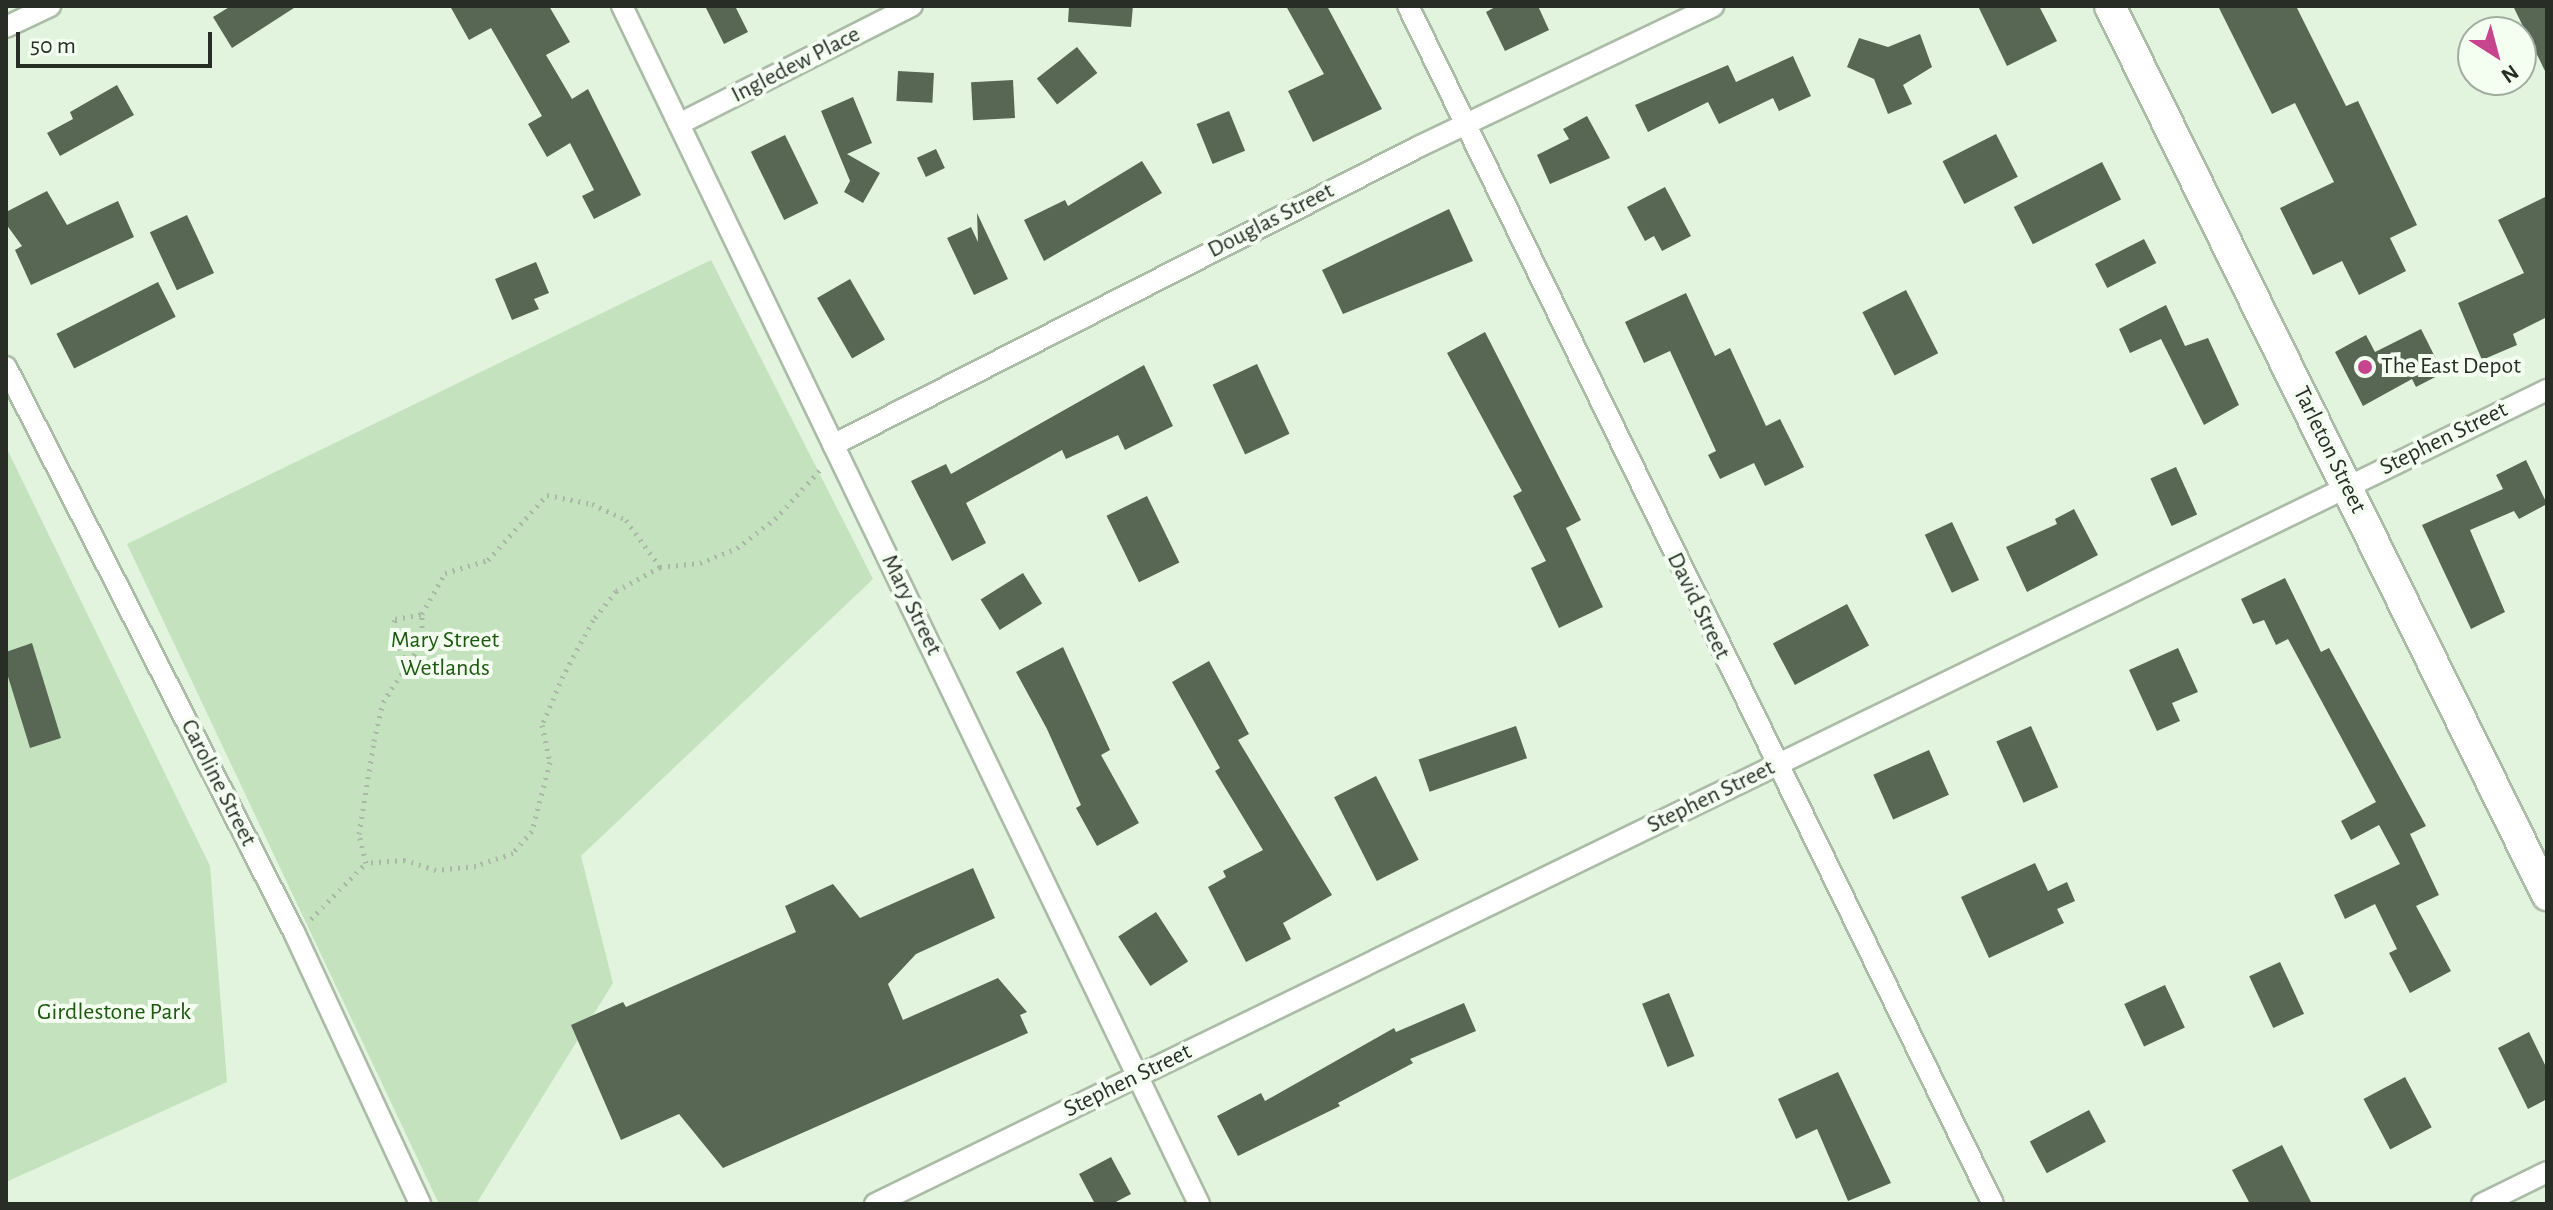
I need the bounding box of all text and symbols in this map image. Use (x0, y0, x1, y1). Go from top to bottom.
scale bar (20, 16, 216, 66)
north arrow (2457, 16, 2537, 96)
street label: Ingledew Place (727, 20, 865, 110)
text: 50 m (30, 34, 76, 58)
text: N (2497, 60, 2523, 87)
street label: Douglas Street (1203, 177, 1339, 265)
place label: The East Depot (2381, 353, 2521, 381)
marker: The East Depot (2356, 358, 2374, 376)
street label: Tarleton Street (2286, 382, 2372, 518)
street label: Stephen Street (2376, 396, 2512, 482)
street label: David Street (1660, 548, 1736, 664)
street label: Mary Street (874, 550, 948, 660)
park label: Mary Street Wetlands (391, 627, 499, 683)
street label: Caroline Street (174, 715, 262, 851)
street label: Stephen Street (1643, 754, 1779, 840)
park label: Girdlestone Park (37, 999, 191, 1027)
street label: Stephen Street (1060, 1038, 1196, 1124)

